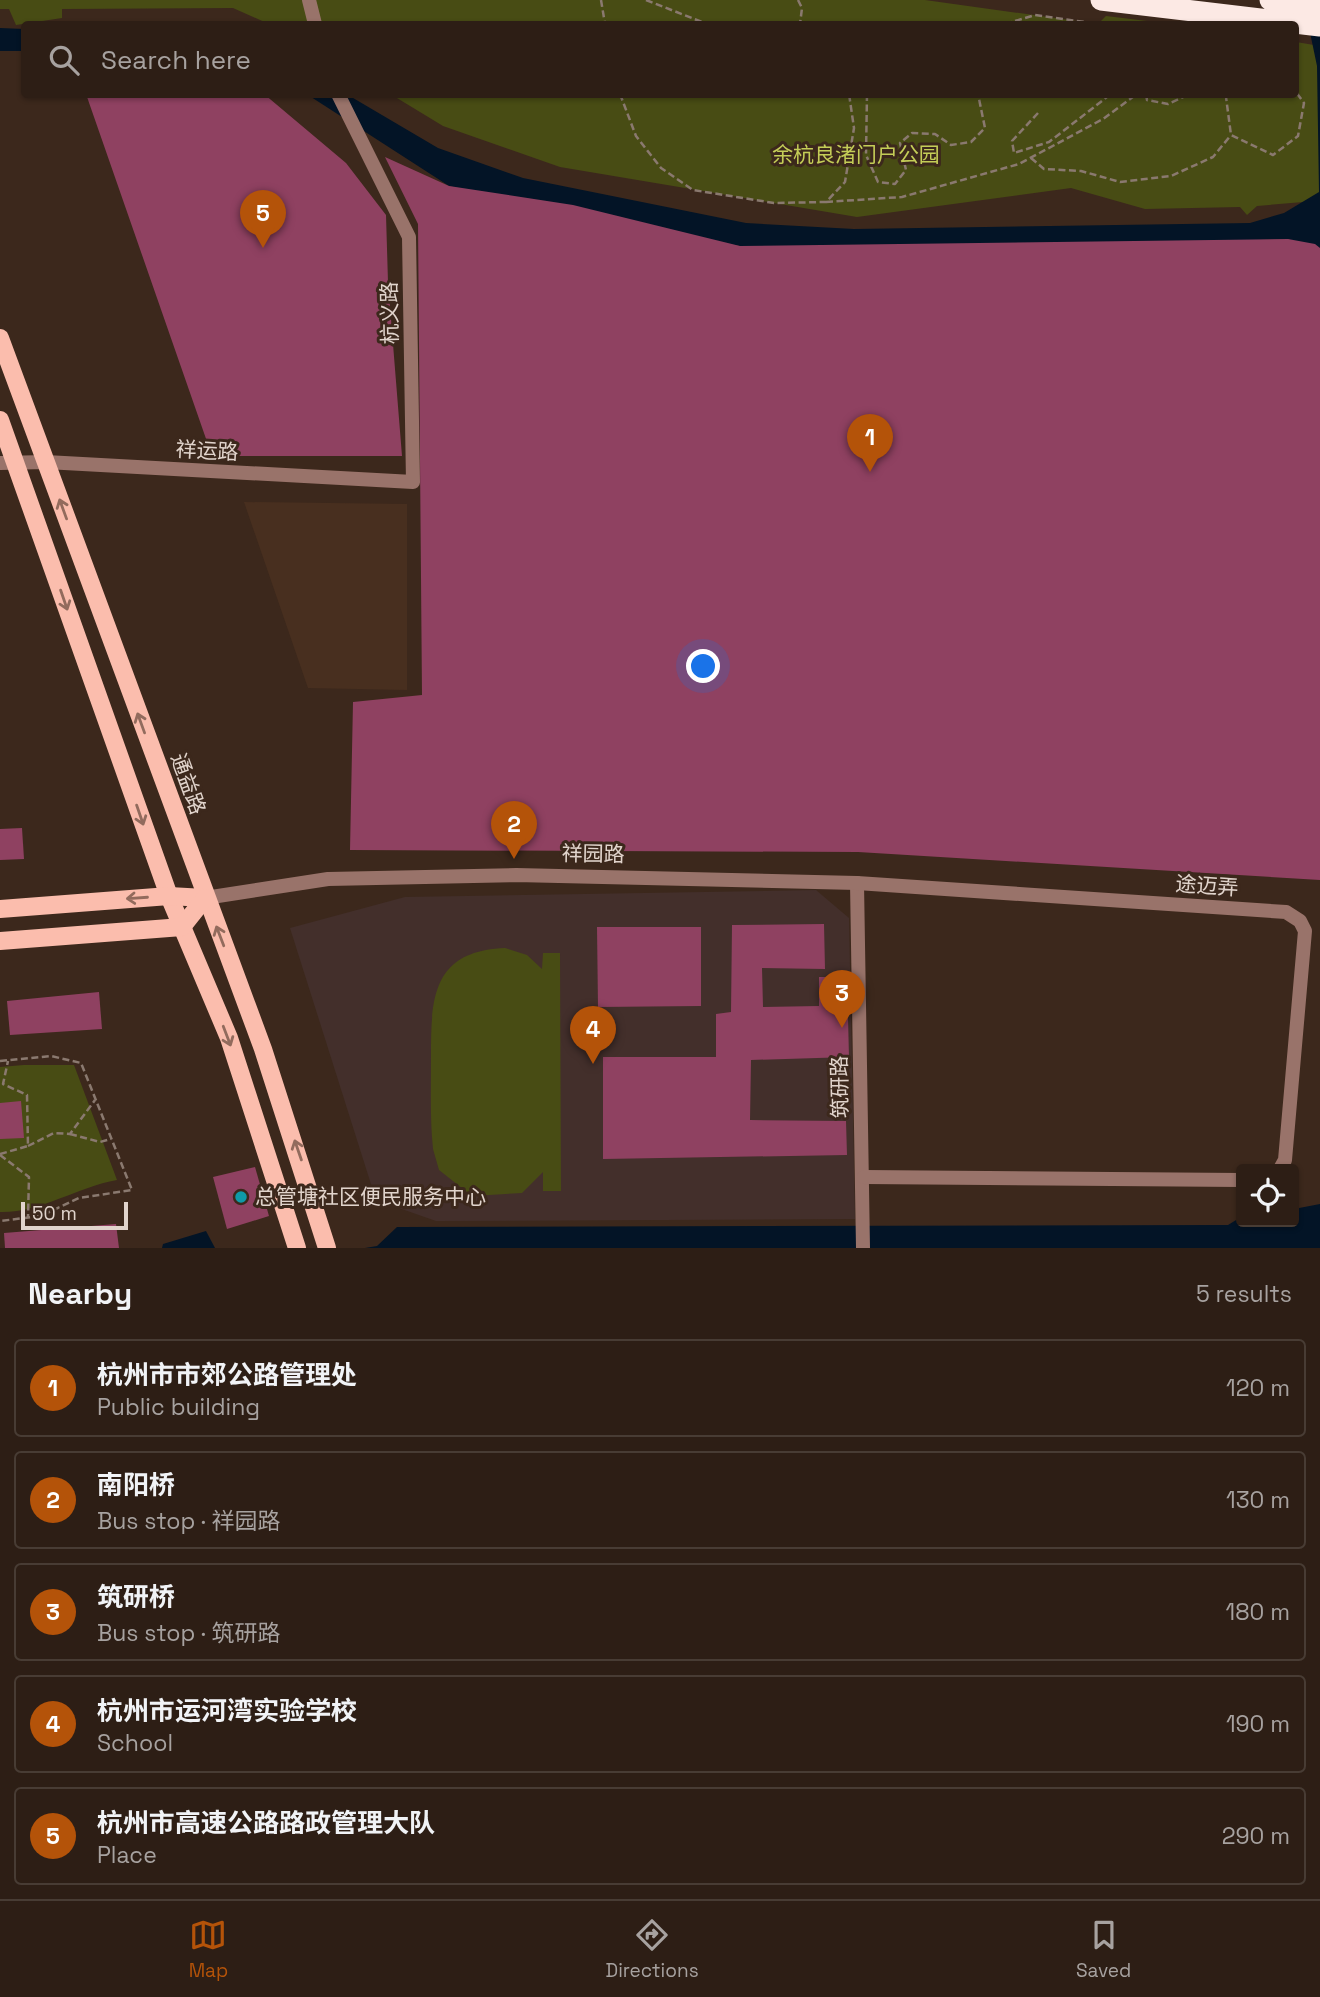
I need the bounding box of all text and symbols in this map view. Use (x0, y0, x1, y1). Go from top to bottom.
search box (21, 21, 1299, 98)
icon: search (45, 41, 83, 79)
text: Search here (101, 43, 251, 77)
park label: 余杭良渚门户公园 (772, 141, 940, 168)
pin: 5 (240, 190, 286, 248)
street label: 杭义路 (375, 281, 404, 345)
pin: 1 (847, 414, 893, 472)
street label: 祥运路 (175, 435, 239, 466)
one-way arrow (56, 498, 69, 520)
one-way arrow (59, 589, 72, 610)
your location (686, 649, 720, 683)
one-way arrow (134, 712, 146, 734)
street label: 通益路 (165, 750, 212, 818)
pin: 2 (491, 801, 537, 859)
one-way arrow (135, 803, 147, 825)
street label: 祥园路 (561, 839, 625, 868)
street label: 途迈弄 (1175, 870, 1239, 901)
one-way arrow (126, 892, 149, 905)
one-way arrow (212, 926, 225, 948)
pin: 3 (819, 970, 865, 1028)
pin: 4 (570, 1006, 616, 1064)
one-way arrow (222, 1024, 235, 1046)
street label: 筑研路 (825, 1055, 854, 1119)
one-way arrow (291, 1139, 303, 1161)
map controls (1236, 1164, 1299, 1227)
button: locate (1236, 1164, 1299, 1227)
place label: 总管塘社区便民服务中心 (255, 1183, 486, 1210)
marker: 总管塘社区便民服务中心 (233, 1189, 249, 1205)
scale bar (21, 1199, 128, 1231)
text: 50 m (32, 1201, 77, 1226)
text: Nearby (28, 1274, 132, 1313)
text: 5 results (1196, 1279, 1292, 1309)
text: 杭州市市郊公路管理处 (97, 1358, 357, 1392)
text: 1 (48, 1373, 58, 1403)
text: 120 m (1226, 1373, 1290, 1403)
text: Public building (97, 1392, 260, 1422)
text: 南阳桥 (97, 1468, 175, 1502)
text: 2 (46, 1485, 60, 1515)
text: 130 m (1226, 1485, 1290, 1515)
text: Bus stop · 祥园路 (97, 1506, 280, 1536)
text: 筑研桥 (97, 1580, 175, 1614)
text: 3 (46, 1597, 60, 1627)
text: 180 m (1226, 1597, 1290, 1627)
text: Bus stop · 筑研路 (97, 1618, 280, 1648)
text: 杭州市运河湾实验学校 (97, 1694, 357, 1728)
text: 4 (46, 1709, 60, 1739)
text: 190 m (1226, 1709, 1290, 1739)
text: School (97, 1728, 173, 1758)
text: 杭州市高速公路路政管理大队 (97, 1806, 435, 1840)
text: 5 (46, 1821, 60, 1851)
text: 290 m (1222, 1821, 1290, 1851)
text: Place (97, 1840, 157, 1870)
tab: Map (189, 1916, 228, 1983)
tab: Directions (606, 1916, 699, 1983)
tab: Saved (1076, 1916, 1131, 1983)

